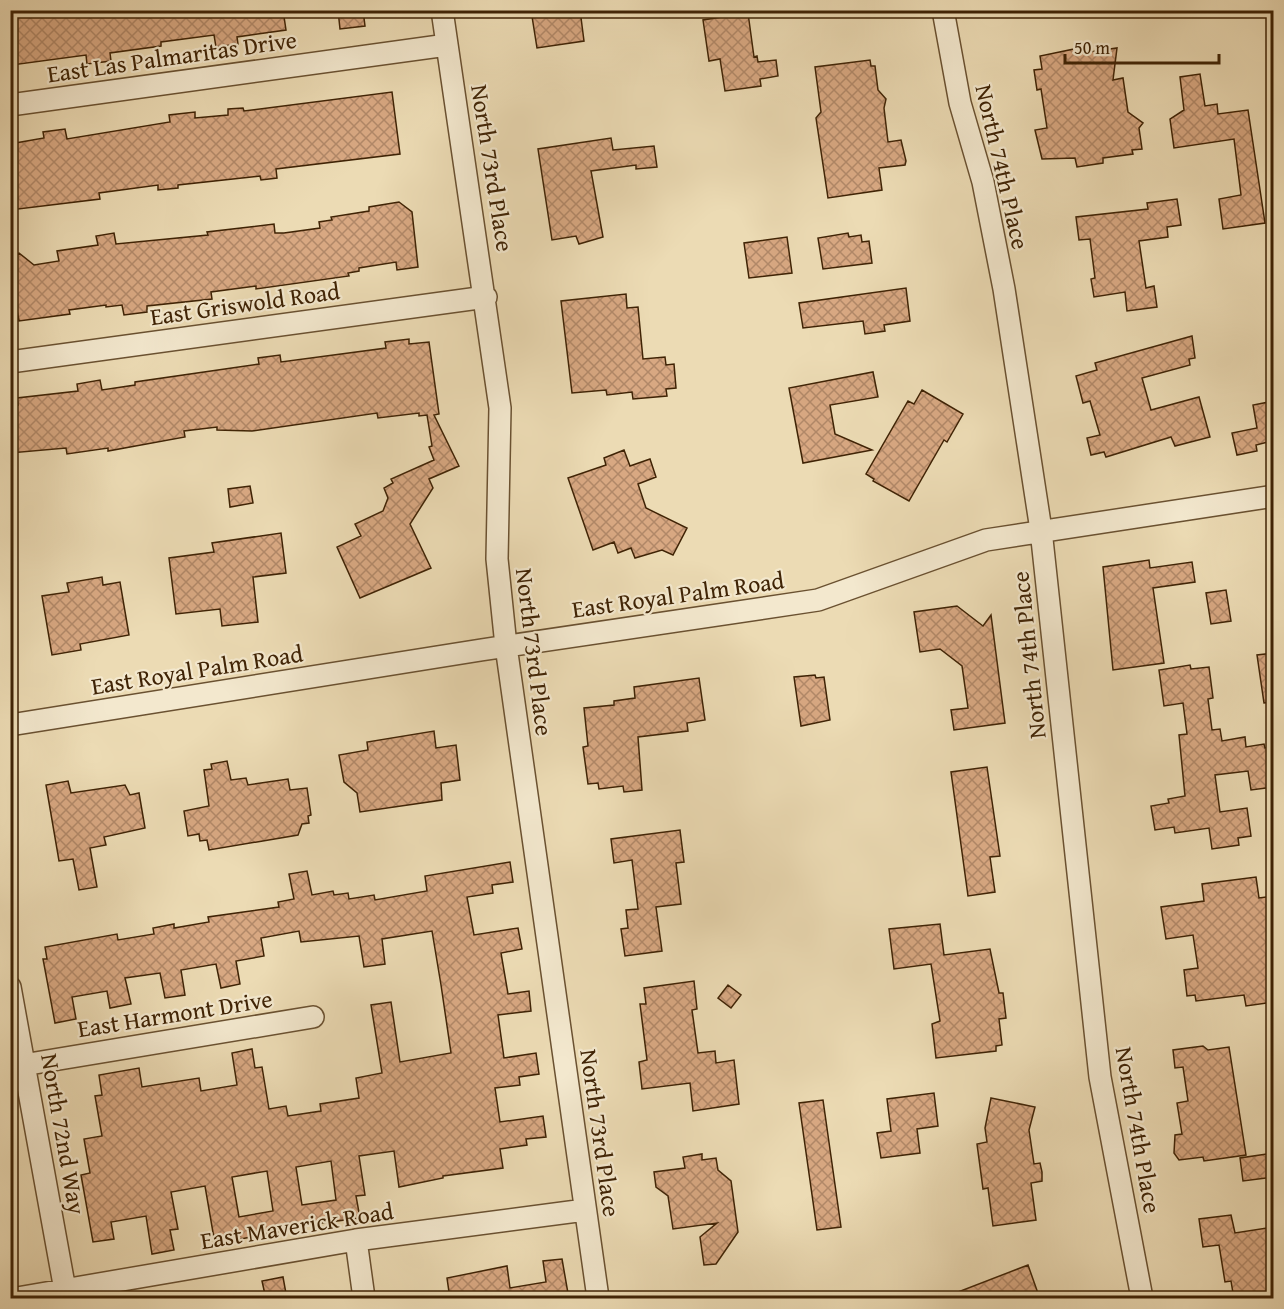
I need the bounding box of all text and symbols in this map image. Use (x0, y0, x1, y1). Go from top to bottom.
street label: East Las Palmaritas Drive (45, 22, 299, 91)
scale bar (1065, 27, 1220, 65)
text: 50 m (1074, 34, 1110, 61)
street label: North 74th Place (967, 81, 1038, 253)
street label: North 73rd Place (462, 82, 523, 254)
street label: East Griswold Road (148, 273, 342, 334)
street label: East Royal Palm Road (570, 562, 786, 627)
street label: North 73rd Place (507, 566, 562, 738)
street label: North 74th Place (1002, 570, 1055, 741)
street label: East Royal Palm Road (89, 635, 305, 704)
street label: East Harmont Drive (75, 981, 275, 1046)
street label: North 74th Place (1107, 1044, 1170, 1216)
street label: North 73rd Place (571, 1047, 630, 1219)
street label: North 72nd Way (32, 1051, 95, 1217)
street label: East Maverick Road (198, 1193, 396, 1258)

